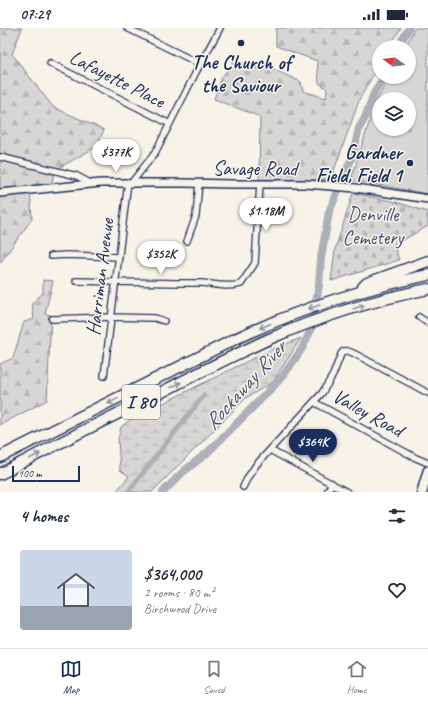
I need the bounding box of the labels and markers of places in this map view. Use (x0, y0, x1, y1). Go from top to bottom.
marker: The Church of the Saviour (236, 38, 246, 48)
place label: The Church of the Saviour (192, 50, 295, 98)
pin: $377K (88, 139, 144, 173)
place label: Gardner Field, Field 1 (316, 140, 405, 188)
marker: Gardner Field, Field 1 (405, 158, 415, 168)
pin: $1.18M (233, 198, 299, 232)
pin: $352K (133, 241, 189, 275)
pin: $364K (285, 429, 341, 463)

